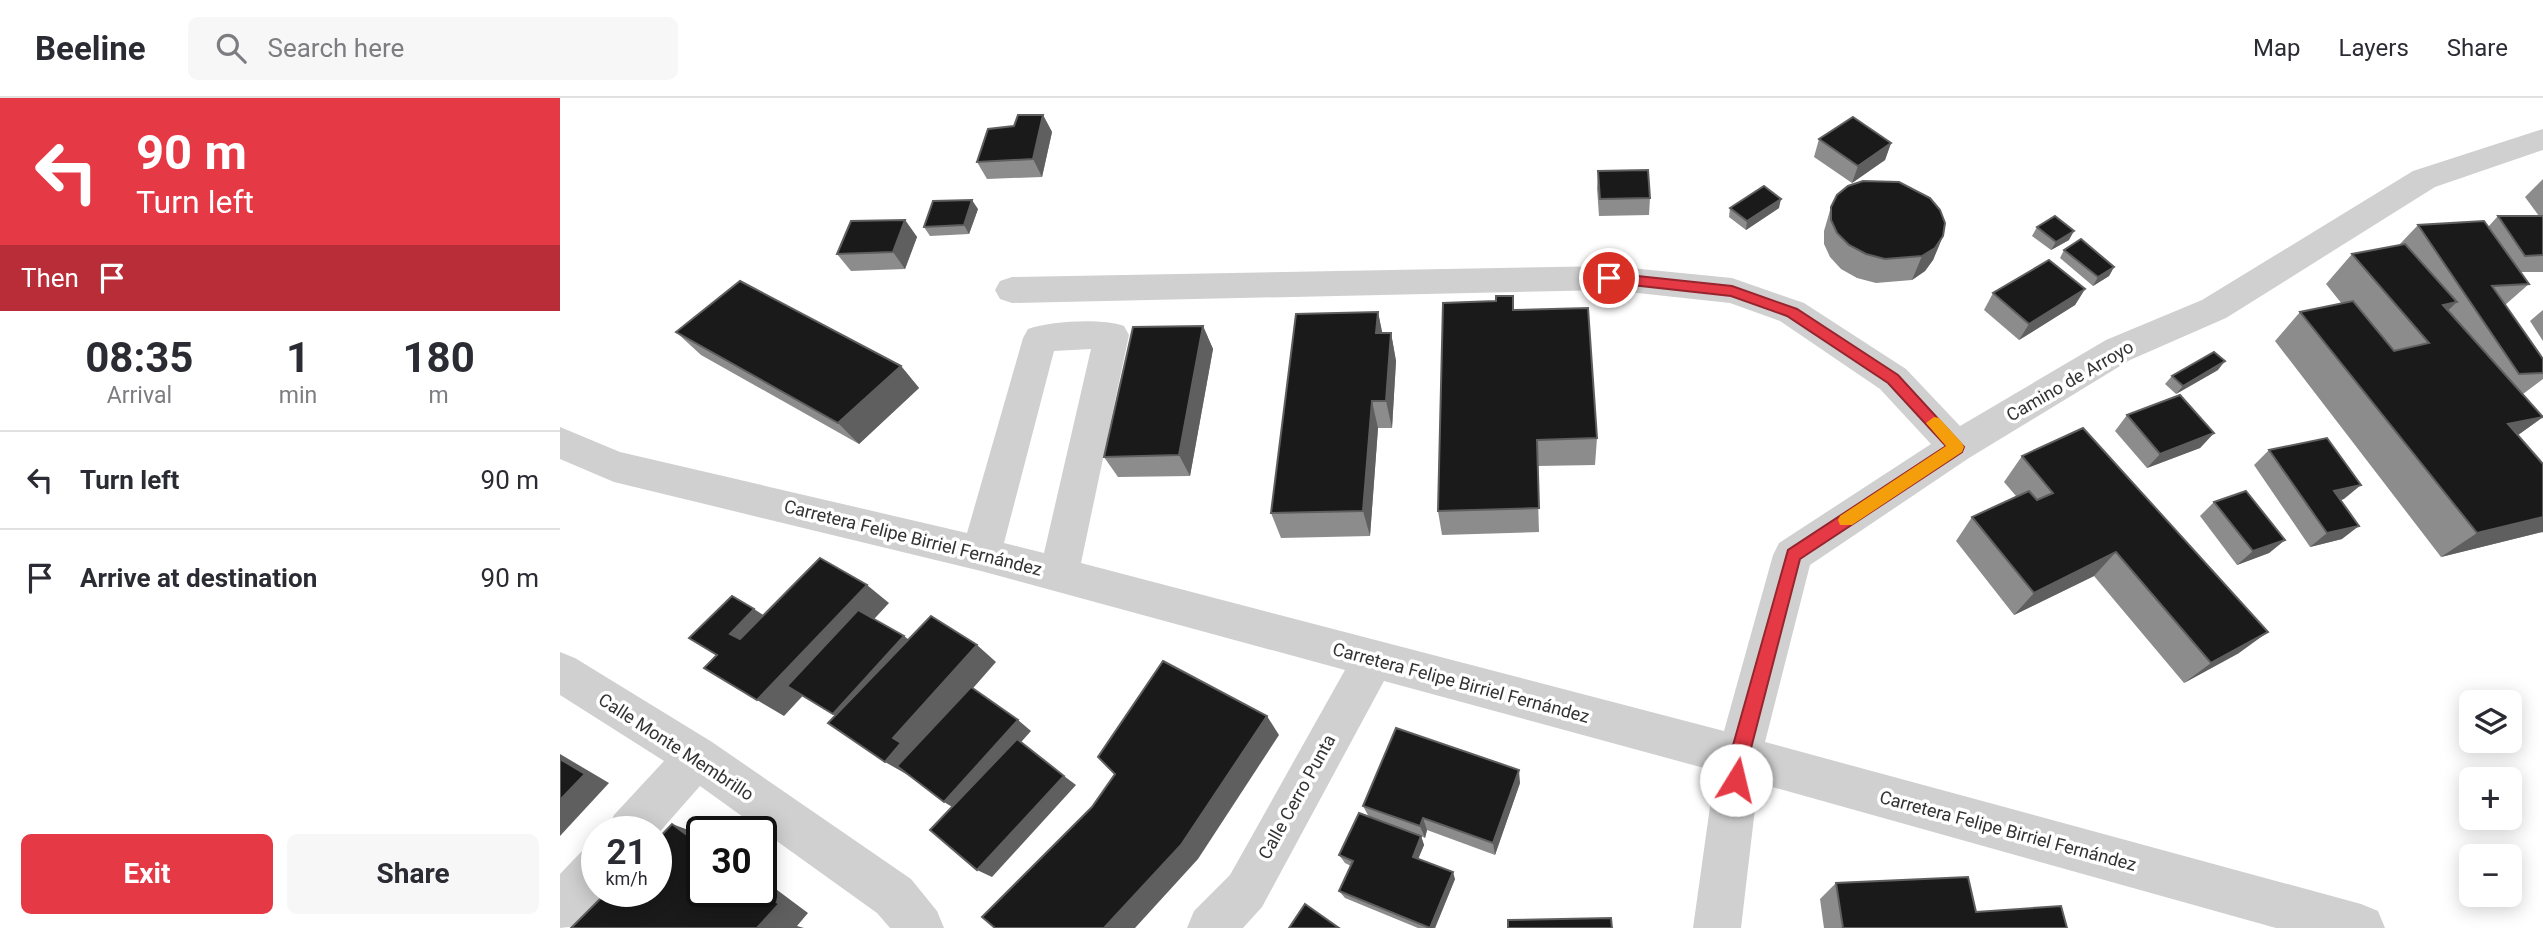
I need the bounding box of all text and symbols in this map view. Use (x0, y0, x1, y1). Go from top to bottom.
search box (188, 17, 678, 80)
text: Beeline (35, 29, 146, 68)
icon: search (212, 29, 250, 67)
text: Search here (268, 33, 404, 63)
text: Map (2253, 34, 2301, 62)
text: Layers (2339, 34, 2409, 62)
text: Share (2447, 34, 2508, 62)
text: 90 m (136, 124, 247, 181)
icon: left (21, 126, 112, 217)
text: Turn left (136, 183, 254, 221)
pin (1579, 248, 1639, 308)
icon: arrive (93, 259, 131, 297)
icon: arrive (1590, 259, 1628, 297)
text: Then (21, 263, 79, 293)
text: 08:35 (85, 333, 193, 382)
text: 1 (286, 333, 310, 382)
text: 180 (402, 333, 475, 382)
street label: Camino de Arroyo (2003, 336, 2137, 425)
text: Arrival (107, 382, 172, 409)
text: min (279, 382, 317, 409)
text: m (429, 382, 449, 409)
icon: left (21, 461, 59, 499)
text: Turn left (80, 465, 179, 495)
text: 90 m (481, 465, 539, 495)
street label: Carretera Felipe Birriel Fernández (782, 495, 1044, 580)
icon: arrive (21, 559, 59, 597)
text: Arrive at destination (80, 563, 317, 593)
text: 90 m (481, 563, 539, 593)
street label: Carretera Felipe Birriel Fernández (1330, 638, 1592, 727)
street label: Calle Monte Membrillo (595, 689, 758, 805)
map controls (2459, 690, 2522, 907)
button: layers (2459, 690, 2522, 753)
street label: Calle Cerro Punta (1254, 731, 1339, 863)
position arrow (1699, 743, 1773, 817)
button: + (2459, 767, 2522, 830)
street label: Carretera Felipe Birriel Fernández (1877, 786, 2139, 875)
speed limit sign: 30 (686, 816, 777, 907)
text: 21 (606, 832, 647, 873)
button: Exit (21, 834, 273, 914)
button: Share (287, 834, 539, 914)
button: − (2459, 844, 2522, 907)
text: km/h (605, 868, 648, 889)

